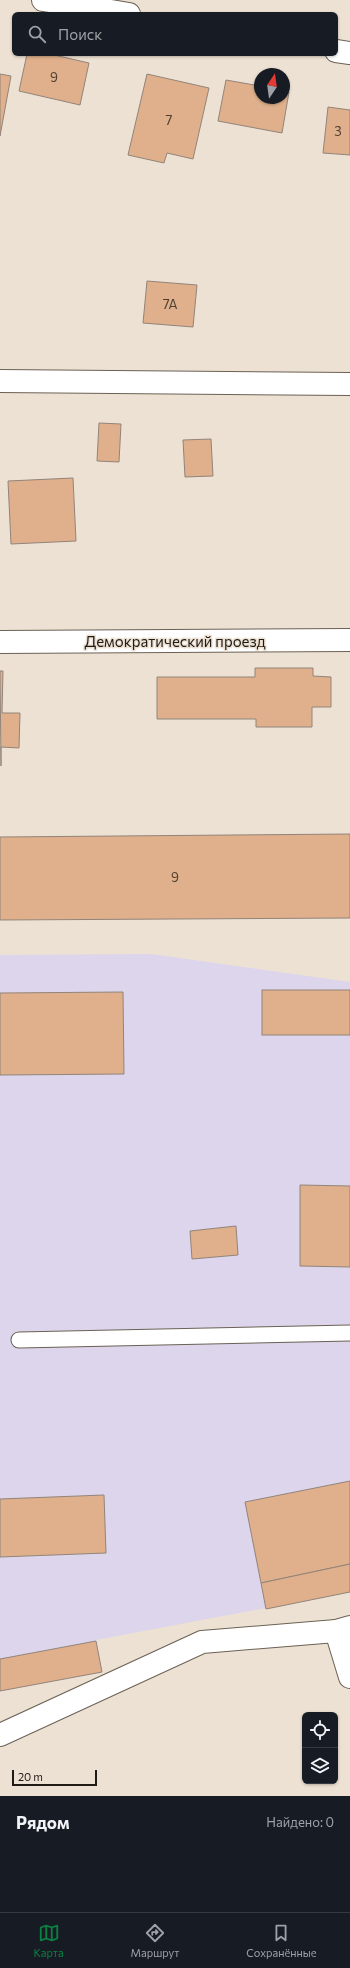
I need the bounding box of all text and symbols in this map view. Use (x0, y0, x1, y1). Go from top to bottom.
search box (12, 12, 338, 56)
icon: search (26, 23, 48, 45)
text: Поиск (58, 25, 102, 43)
north arrow (254, 68, 290, 104)
house number: 9 (50, 69, 58, 85)
house number: 7 (166, 112, 173, 128)
house number: 3 (334, 123, 342, 139)
house number: 7А (163, 296, 177, 312)
street label: Демократический проезд (84, 632, 266, 650)
house number: 9 (171, 869, 179, 885)
map controls (302, 1712, 338, 1784)
button: locate (302, 1712, 338, 1748)
button: layers (302, 1748, 338, 1784)
scale bar (12, 1768, 97, 1787)
text: 20 m (18, 1770, 43, 1783)
text: Рядом (16, 1812, 70, 1833)
text: Найдено: 0 (266, 1814, 334, 1830)
tab: Карта (33, 1922, 64, 1959)
tab: Маршрут (131, 1922, 179, 1959)
tab: Сохранённые (246, 1922, 317, 1959)

